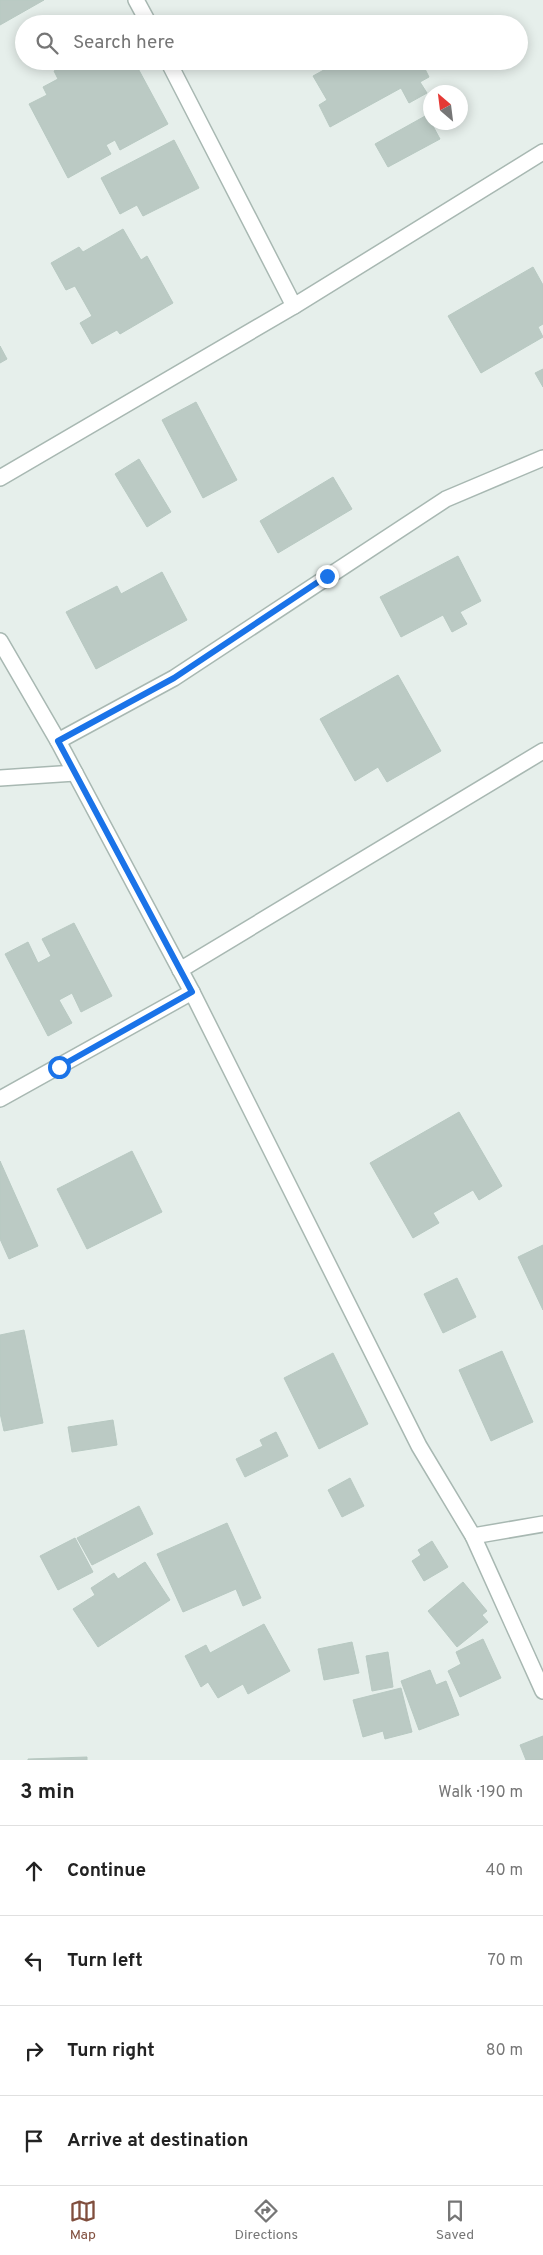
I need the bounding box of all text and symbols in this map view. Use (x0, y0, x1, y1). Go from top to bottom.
search box (15, 15, 528, 70)
icon: search (33, 29, 61, 57)
text: Search here (73, 31, 175, 55)
north arrow (423, 85, 468, 130)
route end (316, 565, 339, 588)
route start (48, 1056, 71, 1079)
text: 3 min (20, 1779, 75, 1806)
text: Walk · 190 m (438, 1783, 523, 1803)
icon: ahead (20, 1857, 48, 1885)
text: Continue (67, 1859, 146, 1883)
text: 40 m (485, 1861, 523, 1881)
icon: left (20, 1947, 48, 1975)
text: Turn left (67, 1949, 143, 1973)
text: 70 m (488, 1951, 523, 1971)
icon: right (20, 2037, 48, 2065)
text: Turn right (67, 2039, 155, 2063)
text: 80 m (486, 2041, 523, 2061)
icon: arrive (20, 2127, 48, 2155)
text: Arrive at destination (67, 2129, 248, 2153)
tab: Map (69, 2197, 97, 2244)
tab: Directions (234, 2197, 298, 2244)
tab: Saved (436, 2197, 474, 2244)

